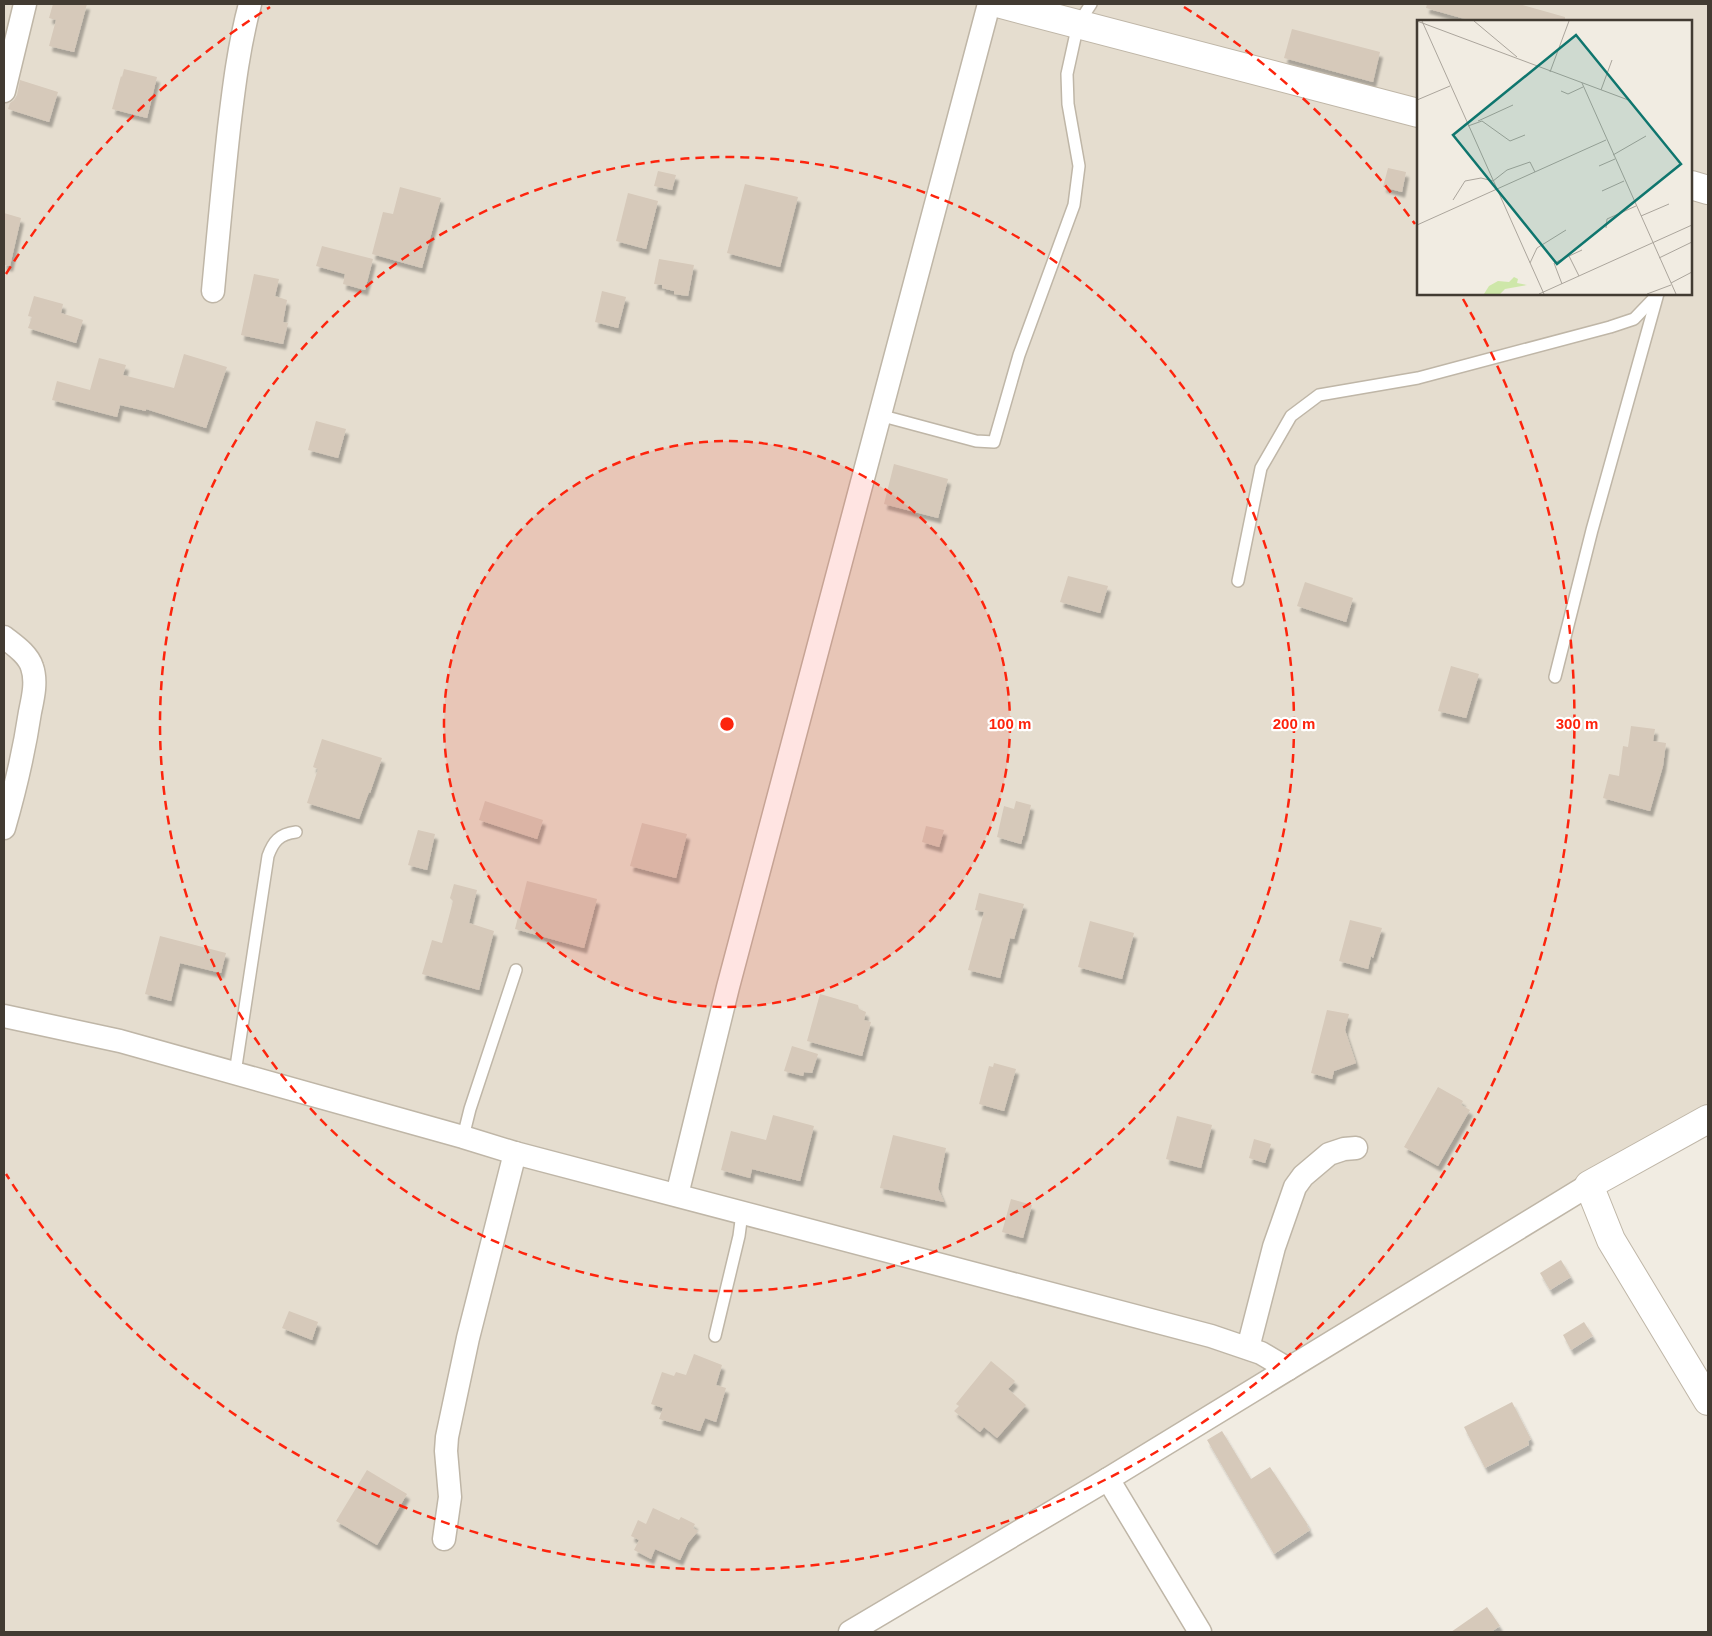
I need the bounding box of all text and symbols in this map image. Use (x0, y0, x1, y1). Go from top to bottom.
inset map (1417, 20, 1692, 295)
centre of rings (718, 715, 736, 733)
text: 100 m (989, 715, 1031, 732)
text: 200 m (1273, 715, 1315, 732)
text: 300 m (1556, 715, 1598, 732)

